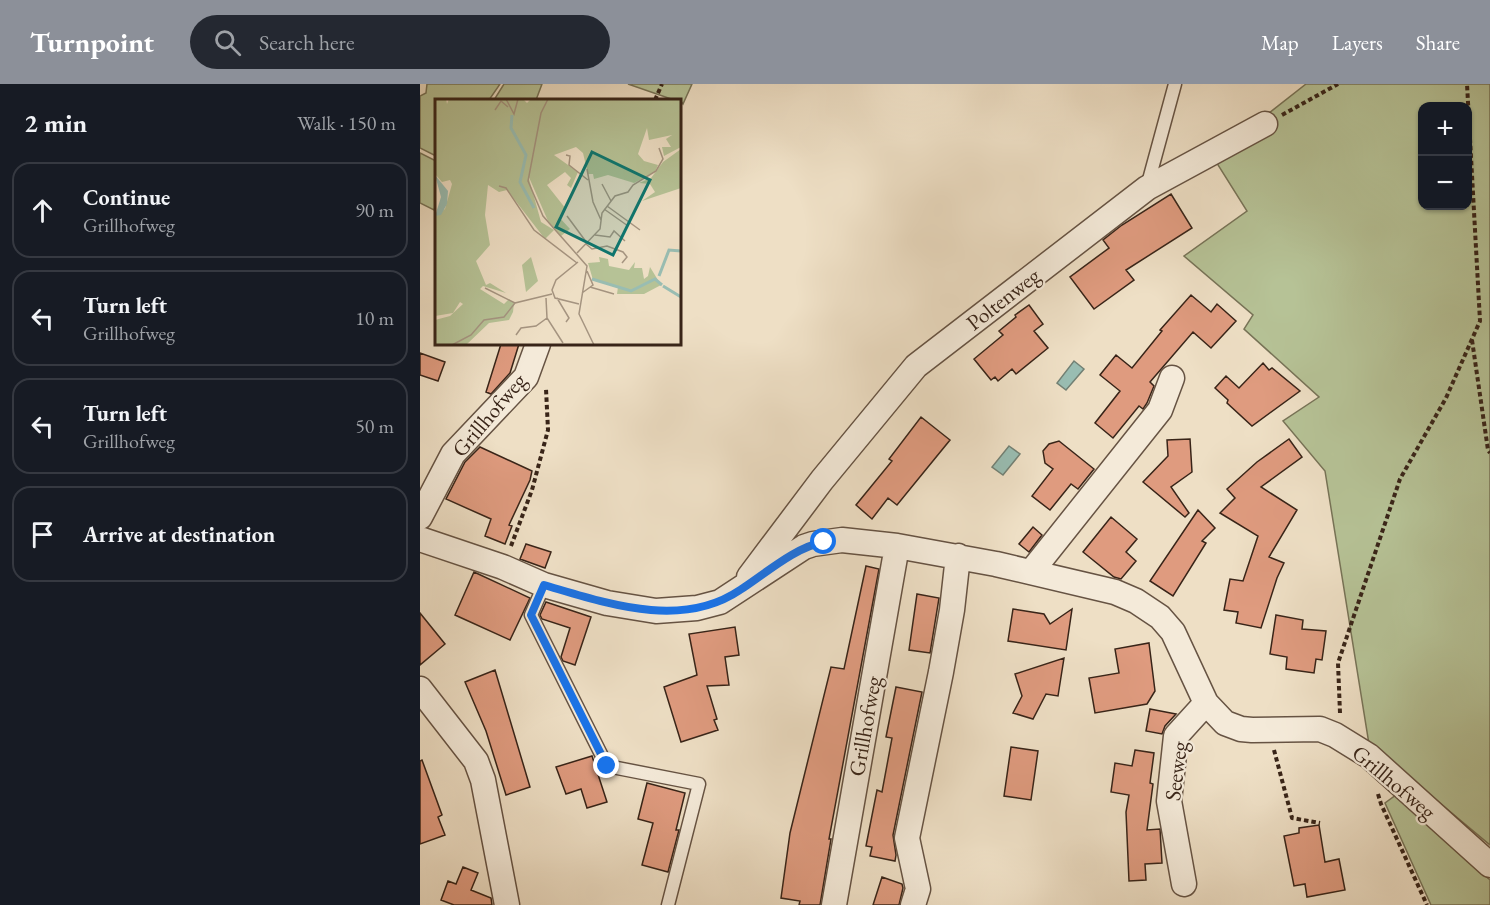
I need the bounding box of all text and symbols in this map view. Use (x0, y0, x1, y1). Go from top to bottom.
search box (190, 15, 610, 69)
text: Turnpoint (30, 24, 154, 60)
icon: search (211, 26, 244, 59)
text: Search here (259, 28, 355, 57)
text: Map (1261, 29, 1299, 56)
text: Layers (1332, 29, 1383, 56)
text: Share (1416, 29, 1460, 56)
inset map (435, 99, 681, 345)
map controls (1418, 102, 1472, 210)
button: + (1418, 102, 1472, 156)
text: 2 min (24, 106, 87, 140)
text: Walk · 150 m (297, 110, 396, 136)
button: − (1418, 156, 1472, 210)
text: Continue (83, 183, 170, 212)
icon: ahead (26, 194, 59, 227)
text: 90 m (355, 197, 394, 223)
text: Grillhofweg (83, 212, 175, 238)
street label: Poltenweg (960, 261, 1046, 337)
text: Turn left (83, 291, 167, 320)
icon: left (26, 302, 59, 335)
text: 10 m (355, 305, 394, 331)
text: Grillhofweg (83, 320, 175, 346)
street label: Grillhofweg (445, 367, 533, 463)
text: Turn left (83, 399, 167, 428)
icon: left (26, 410, 59, 443)
text: 50 m (355, 413, 394, 439)
text: Grillhofweg (83, 428, 175, 454)
icon: arrive (26, 518, 59, 551)
text: Arrive at destination (83, 520, 275, 549)
route start (810, 528, 836, 554)
street label: Grillhofweg (842, 673, 888, 778)
street label: Grillhofweg (1346, 738, 1442, 826)
street label: Seeweg (1158, 739, 1194, 802)
route end (593, 752, 619, 778)

